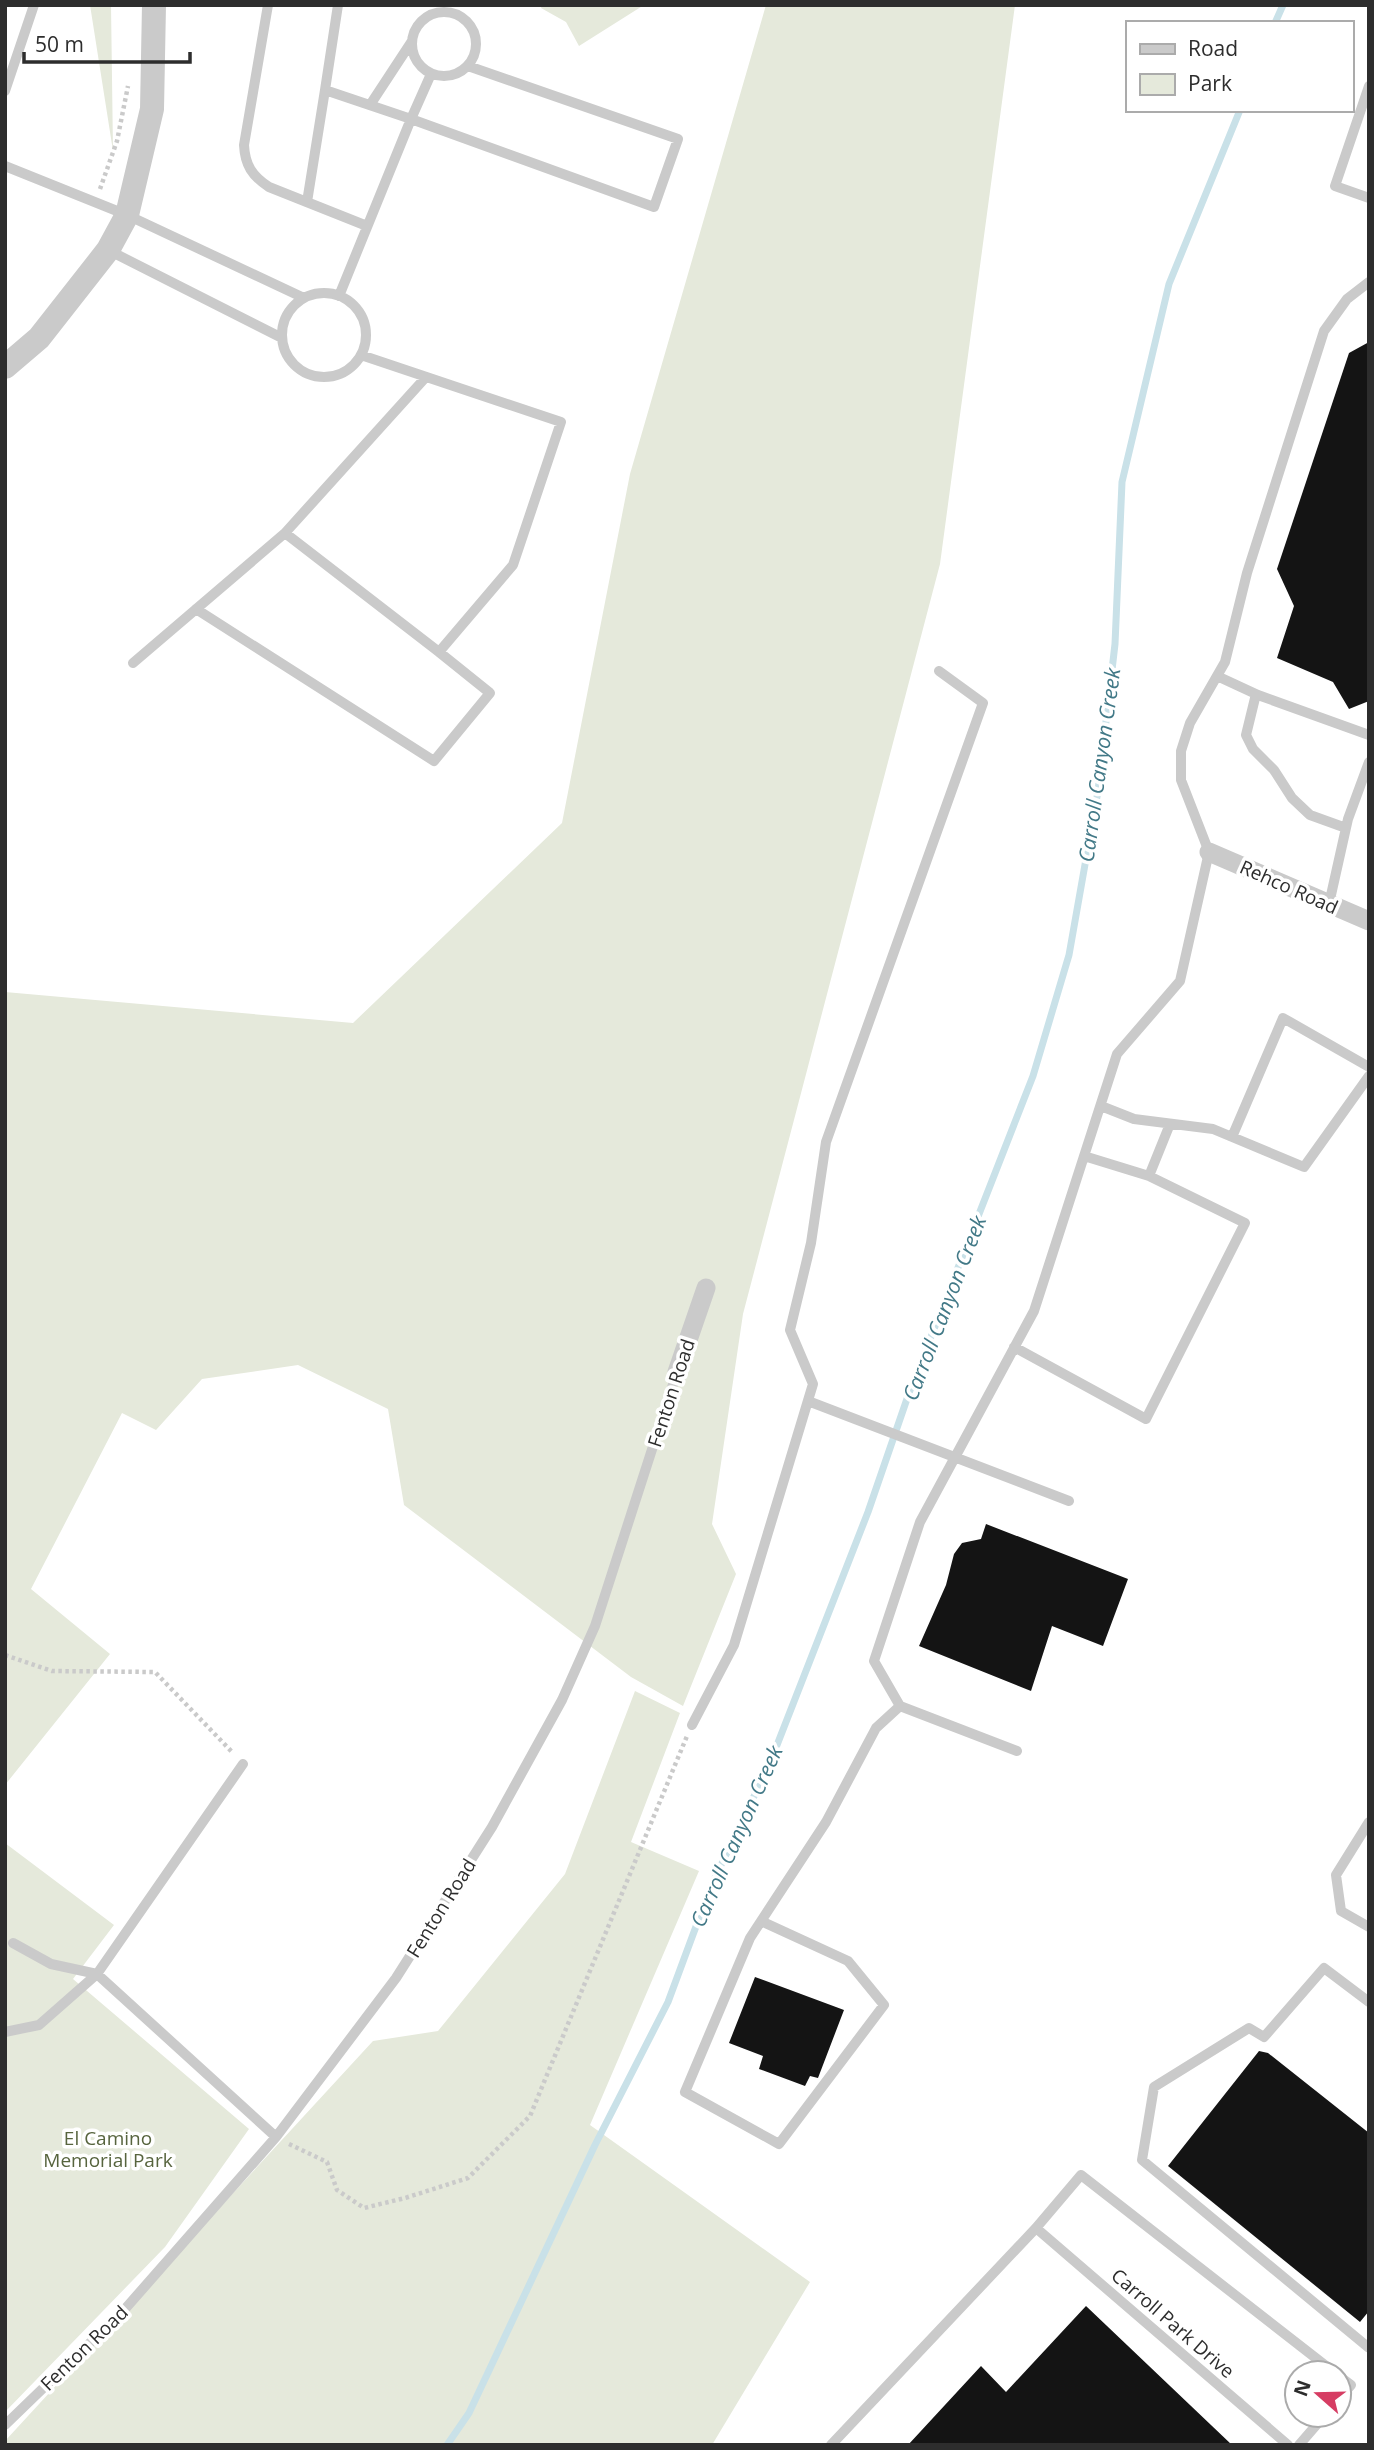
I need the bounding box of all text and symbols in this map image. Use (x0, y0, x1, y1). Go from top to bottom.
scale bar (24, 21, 191, 65)
legend (1126, 21, 1353, 112)
text: 50 m (35, 30, 84, 58)
text: Road (1188, 34, 1238, 62)
text: Park (1188, 69, 1232, 97)
water label: Carroll Canyon Creek (1072, 665, 1127, 864)
street label: Rehco Road (1236, 854, 1342, 920)
water label: Carroll Canyon Creek (896, 1211, 992, 1404)
street label: Fenton Road (641, 1336, 701, 1450)
water label: Carroll Canyon Creek (683, 1740, 789, 1931)
street label: Fenton Road (400, 1854, 482, 1962)
park label: El Camino Memorial Park (43, 2125, 173, 2173)
street label: Carroll Park Drive (1106, 2262, 1240, 2384)
street label: Fenton Road (35, 2300, 133, 2396)
north arrow (1283, 2359, 1353, 2429)
text: N (1287, 2376, 1317, 2400)

